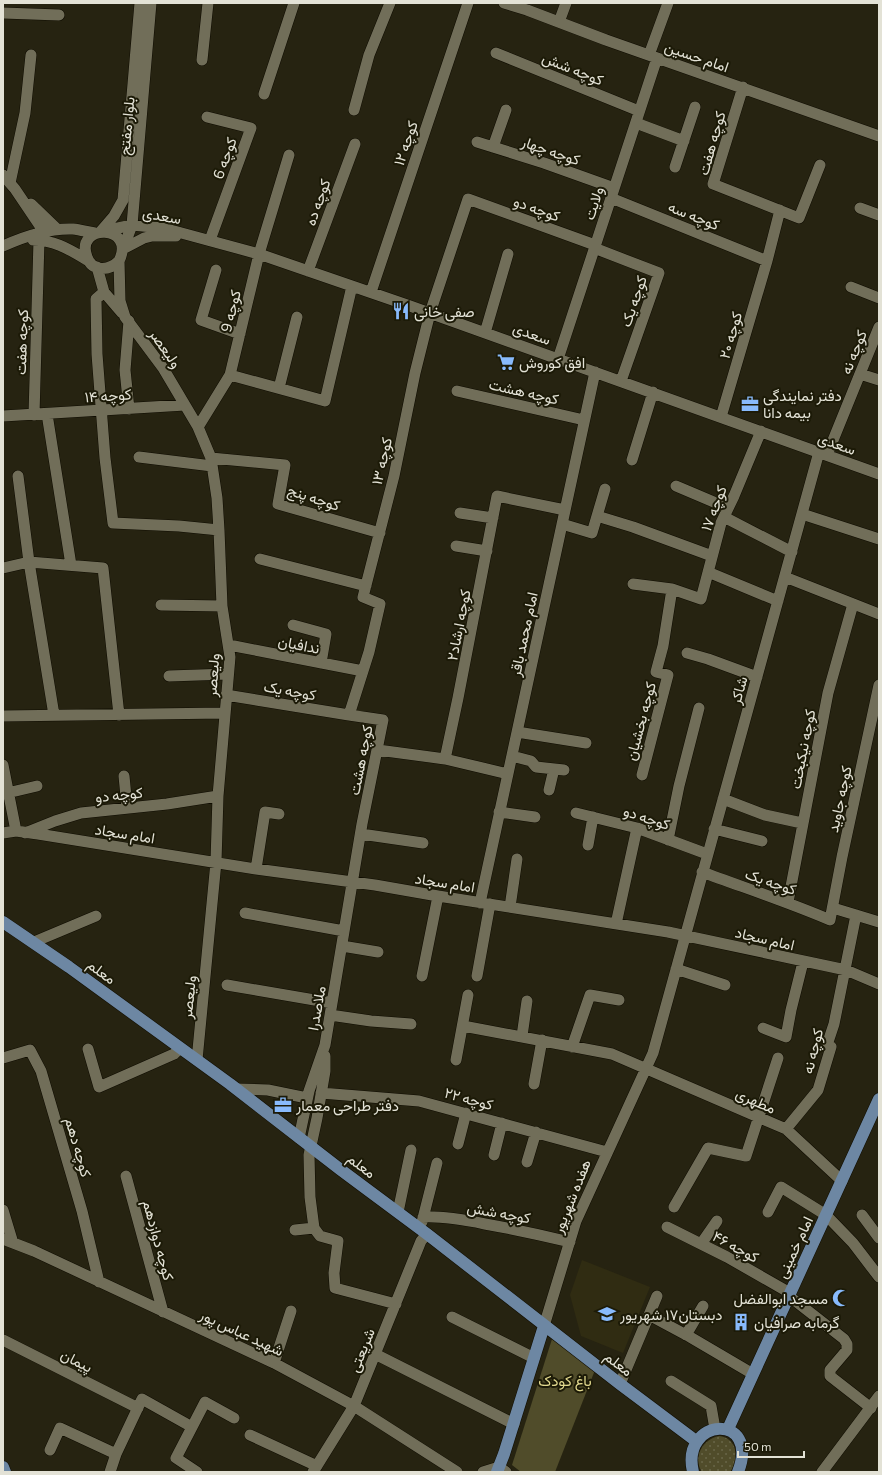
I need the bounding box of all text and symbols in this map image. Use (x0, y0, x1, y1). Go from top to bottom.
street label: امام حسین (662, 37, 731, 77)
street label: کوچه شش (539, 48, 607, 90)
street label: بلوار مفتح (114, 96, 141, 156)
street label: کوچه هفت (693, 109, 731, 178)
street label: کوچه ۱۲ (389, 118, 423, 168)
street label: کوچه چهار (518, 131, 583, 170)
street label: کوچه 6 (208, 134, 242, 182)
street label: کوچه ده (300, 176, 336, 228)
street label: ولایت (579, 184, 608, 222)
street label: کوچه دو (511, 191, 563, 227)
street label: کوچه سه (665, 197, 723, 235)
street label: سعدی (141, 203, 183, 229)
street label: کوچه یک (616, 273, 652, 330)
street label: کوچه 9 (216, 288, 246, 335)
restaurant icon: صفی خانی (391, 301, 411, 321)
place label: صفی خانی (414, 302, 475, 322)
street label: کوچه هفت (11, 308, 33, 375)
street label: کوچه ۲۰ (715, 309, 747, 361)
street label: سعدی (510, 318, 554, 350)
street label: ولیعصر (145, 324, 186, 372)
street label: کوچه نه (836, 327, 872, 377)
supermarket icon: افق کوروش (496, 352, 516, 372)
place label: افق کوروش (519, 353, 585, 373)
street label: کوچه هشت (487, 374, 561, 410)
street label: کوچه ۱۴ (84, 384, 133, 408)
place label: دفتر نمایندگی بیمه دانا (763, 386, 842, 422)
office icon: دفتر نمایندگی بیمه دانا (740, 394, 760, 414)
street label: سعدی (815, 428, 859, 460)
street label: کوچه ۱۳ (367, 435, 397, 487)
street label: کوچه پنج (285, 480, 343, 517)
street label: کوچه ۱۷ (696, 482, 732, 534)
street label: کوچه ارشاد۲ (442, 587, 476, 663)
street label: امام محمد باقر (505, 590, 543, 679)
street label: ندافیان (276, 631, 321, 658)
street label: ولیعصر (201, 653, 224, 699)
street label: شاکر (725, 674, 752, 707)
street label: کوچه یک (262, 677, 318, 705)
street label: کوچه بخشیان (621, 679, 661, 763)
street label: کوچه نیکبخت (785, 707, 821, 791)
street label: کوچه هشت (344, 723, 378, 797)
street label: کوچه جاوید (823, 764, 857, 834)
street label: کوچه دو (94, 783, 144, 807)
street label: کوچه دو (621, 801, 673, 835)
street label: امام سجاد (93, 819, 156, 849)
street label: کوچه یک (742, 864, 799, 900)
street label: امام سجاد (413, 868, 476, 898)
street label: امام سجاد (733, 922, 796, 956)
street label: معلم (83, 955, 120, 989)
street label: ولیعصر (177, 974, 200, 1021)
street label: ملاصدرا (303, 984, 330, 1032)
street label: کوچه نه (798, 1026, 828, 1076)
street label: کوچه ۲۲ (442, 1083, 496, 1115)
street label: مطهری (732, 1083, 779, 1119)
office icon: دفتر طراحی معمار (273, 1095, 293, 1115)
place label: دفتر طراحی معمار (295, 1096, 399, 1116)
street label: کوچه دهم (60, 1115, 96, 1180)
street label: معلم (343, 1149, 380, 1183)
street label: هفده شهریور (548, 1156, 595, 1237)
street label: کوچه دوازدهم (138, 1198, 178, 1283)
street label: کوچه شش (465, 1198, 533, 1228)
street label: امام خمینی (772, 1213, 818, 1282)
street label: کوچه ۴۶ (709, 1226, 763, 1268)
mosque icon: مسجد ابوالفضل (831, 1288, 851, 1308)
place label: مسجد ابوالفضل (733, 1289, 828, 1308)
street label: شهید عباس پور (195, 1304, 287, 1361)
school or university icon: دبستان۱۷ شهریور (597, 1304, 617, 1324)
place label: دبستان۱۷ شهریور (619, 1305, 723, 1324)
building icon: گرمابه صرافیان (731, 1312, 751, 1332)
place label: گرمابه صرافیان (754, 1313, 840, 1332)
street label: شریعتی (344, 1325, 380, 1375)
street label: پیمان (57, 1344, 96, 1377)
street label: معلم (600, 1347, 637, 1381)
park label: باغ کودک (538, 1371, 592, 1392)
scale bar (738, 1433, 804, 1459)
text: 50 m (744, 1439, 772, 1453)

